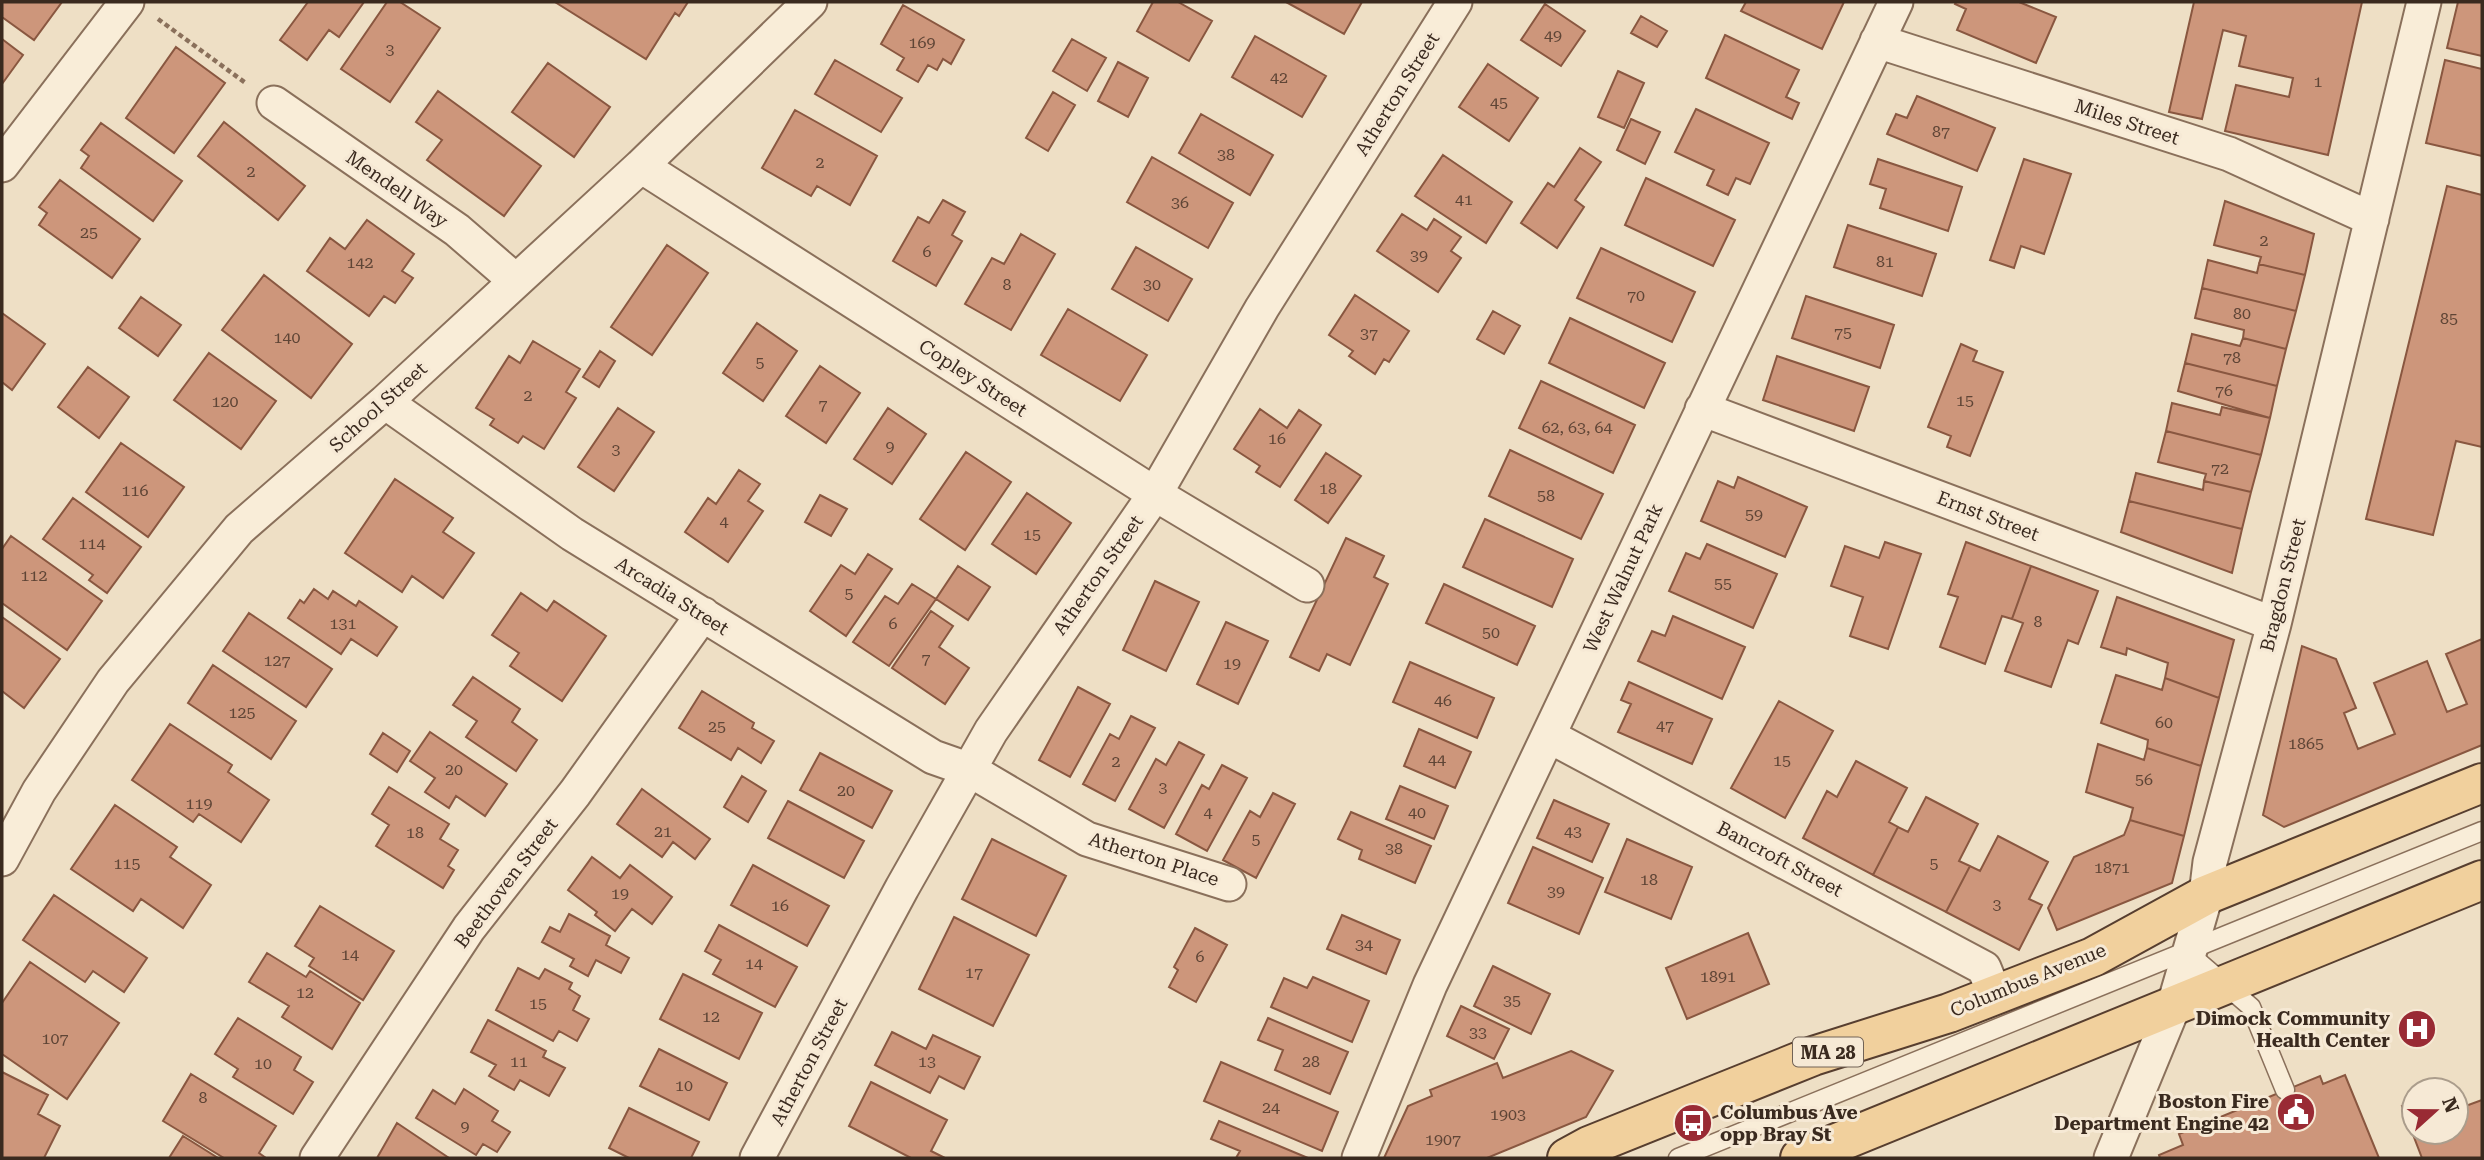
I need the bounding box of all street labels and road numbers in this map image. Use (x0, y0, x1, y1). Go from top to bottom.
street label: Atherton Street (1350, 28, 1444, 160)
street label: Miles Street (2072, 94, 2182, 150)
street label: Mendell Way (342, 145, 453, 233)
street label: Copley Street (915, 334, 1031, 422)
street label: School Street (324, 357, 432, 457)
street label: Ernst Street (1934, 486, 2042, 546)
street label: West Walnut Park (1578, 500, 1668, 656)
street label: Atherton Street (1048, 511, 1148, 639)
street label: Bragdon Street (2255, 516, 2311, 654)
street label: Arcadia Street (611, 552, 733, 640)
street label: Beethoven Street (450, 813, 562, 953)
street label: Bancroft Street (1713, 816, 1847, 902)
street label: Atherton Place (1086, 827, 1222, 891)
street label: Columbus Avenue (1947, 938, 2109, 1022)
street label: Atherton Street (766, 994, 852, 1130)
road number: MA 28 (1793, 1037, 1863, 1066)

